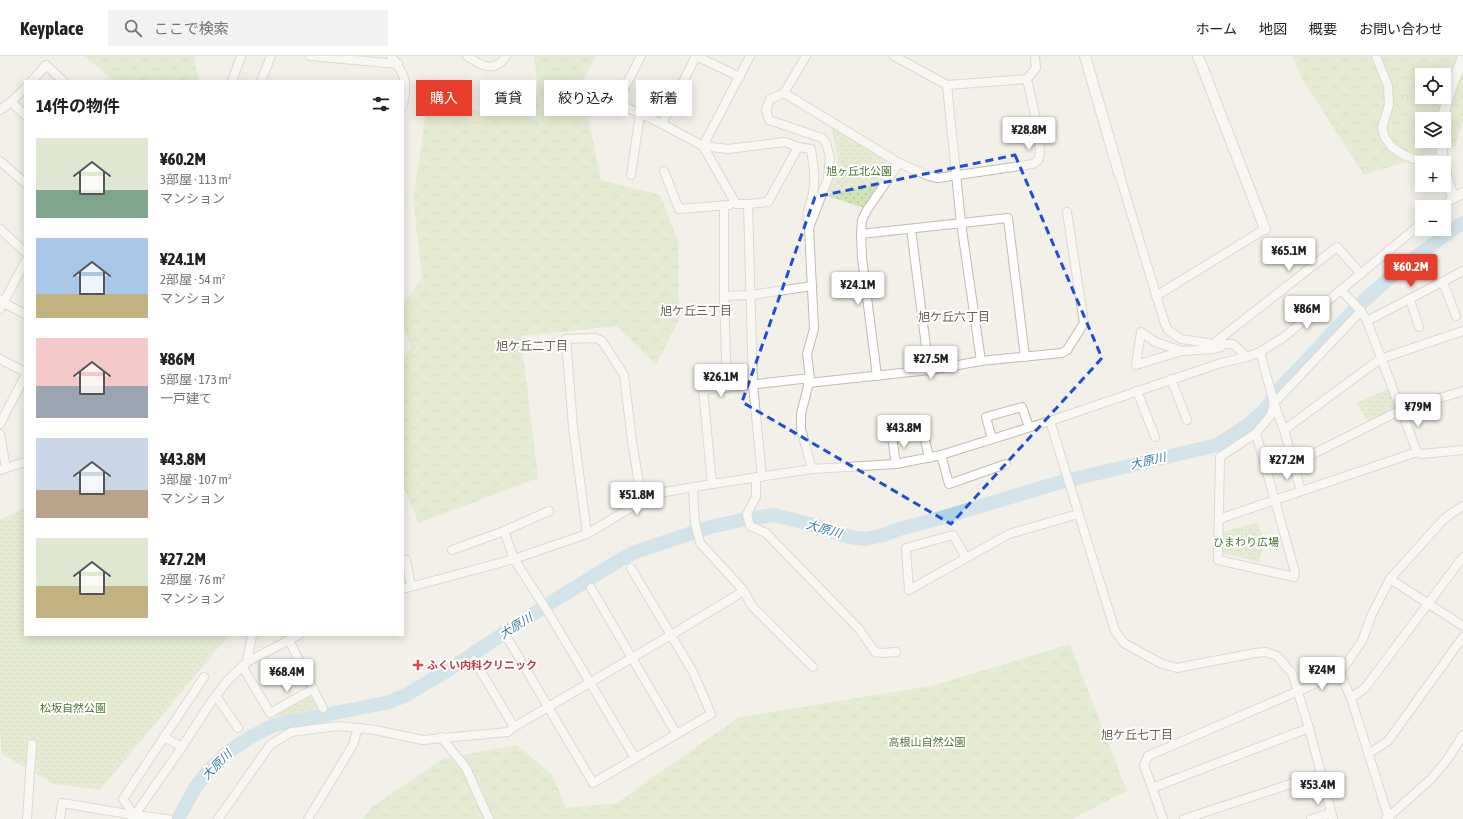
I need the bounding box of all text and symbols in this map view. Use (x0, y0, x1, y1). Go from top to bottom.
search box (108, 10, 388, 46)
text: Keyplace (20, 17, 84, 39)
icon: search (122, 17, 144, 39)
text: ここで検索 (154, 20, 229, 37)
text: ホーム (1195, 21, 1237, 37)
text: 地図 (1259, 21, 1287, 37)
text: 概要 (1309, 21, 1337, 37)
text: お問い合わせ (1359, 21, 1443, 37)
map controls (1415, 68, 1451, 236)
button: locate (1415, 68, 1451, 104)
chip: 購入 (416, 80, 472, 116)
chip: 賃貸 (480, 80, 536, 116)
chip: 絞り込み (544, 80, 628, 116)
chip: 新着 (636, 80, 692, 116)
icon: filters (370, 93, 392, 115)
text: 14件の物件 (36, 96, 120, 116)
button: layers (1415, 112, 1451, 148)
pin: ¥28.8M (996, 117, 1062, 151)
text: ¥28.8M (1011, 122, 1047, 137)
text: ¥60.2M (160, 149, 206, 169)
icon: home (68, 154, 116, 202)
button: + (1415, 156, 1451, 192)
park label: 旭ヶ丘北公園 (826, 165, 892, 177)
text: 3部屋 · 113 m² (160, 172, 232, 187)
text: マンション (160, 191, 225, 206)
button: − (1415, 200, 1451, 236)
pin: ¥65.1M (1256, 238, 1322, 272)
text: ¥65.1M (1271, 243, 1307, 258)
text: ¥24.1M (160, 249, 206, 269)
icon: home (68, 254, 116, 302)
pin: ¥60.2M (1378, 254, 1444, 288)
text: ¥60.2M (1393, 259, 1429, 274)
text: 2部屋 · 54 m² (160, 272, 225, 287)
pin: ¥24.1M (825, 272, 891, 306)
text: ¥24.1M (840, 277, 876, 292)
text: マンション (160, 291, 225, 306)
pin: ¥86M (1283, 296, 1331, 330)
text: ¥86M (1294, 301, 1320, 316)
district label: 旭ケ丘三丁目 (660, 304, 732, 318)
district label: 旭ケ丘六丁目 (918, 310, 990, 324)
district label: 旭ケ丘二丁目 (496, 339, 568, 353)
pin: ¥27.5M (898, 346, 964, 380)
text: ¥86M (160, 349, 195, 369)
text: ¥27.5M (913, 351, 949, 366)
icon: home (68, 354, 116, 402)
pin: ¥26.1M (688, 364, 754, 398)
text: ¥26.1M (703, 369, 739, 384)
text: 5部屋 · 173 m² (160, 372, 232, 387)
text: 一戸建て (160, 391, 212, 406)
pin: ¥79M (1394, 394, 1442, 428)
text: ¥79M (1405, 399, 1431, 414)
pin: ¥43.8M (871, 415, 937, 449)
text: ¥43.8M (886, 420, 922, 435)
pin: ¥27.2M (1254, 447, 1320, 481)
text: ¥43.8M (160, 449, 206, 469)
water label: 大原川 (1129, 450, 1169, 472)
text: ¥27.2M (1269, 452, 1305, 467)
icon: home (68, 454, 116, 502)
text: 3部屋 · 107 m² (160, 472, 232, 487)
pin: ¥51.8M (604, 482, 670, 516)
text: ¥51.8M (619, 487, 655, 502)
text: マンション (160, 491, 225, 506)
water label: 大原川 (805, 517, 845, 541)
park label: ひまわり広場 (1213, 536, 1279, 548)
text: ¥27.2M (160, 549, 206, 569)
icon: home (68, 554, 116, 602)
text: 2部屋 · 76 m² (160, 572, 225, 587)
text: マンション (160, 591, 225, 606)
water label: 大原川 (497, 609, 537, 641)
pin: ¥24M (1298, 657, 1346, 691)
pin: ¥68.4M (254, 659, 320, 693)
marker: ふくい内科クリニック (412, 659, 424, 671)
place label: ふくい内科クリニック (427, 659, 537, 671)
text: ¥24M (1309, 662, 1335, 677)
text: ¥68.4M (269, 664, 305, 679)
park label: 松坂自然公園 (40, 702, 106, 714)
district label: 旭ケ丘七丁目 (1101, 728, 1173, 742)
park label: 高根山自然公園 (889, 736, 966, 748)
water label: 大原川 (199, 746, 236, 783)
pin: ¥53.4M (1285, 772, 1351, 806)
text: ¥53.4M (1300, 777, 1336, 792)

